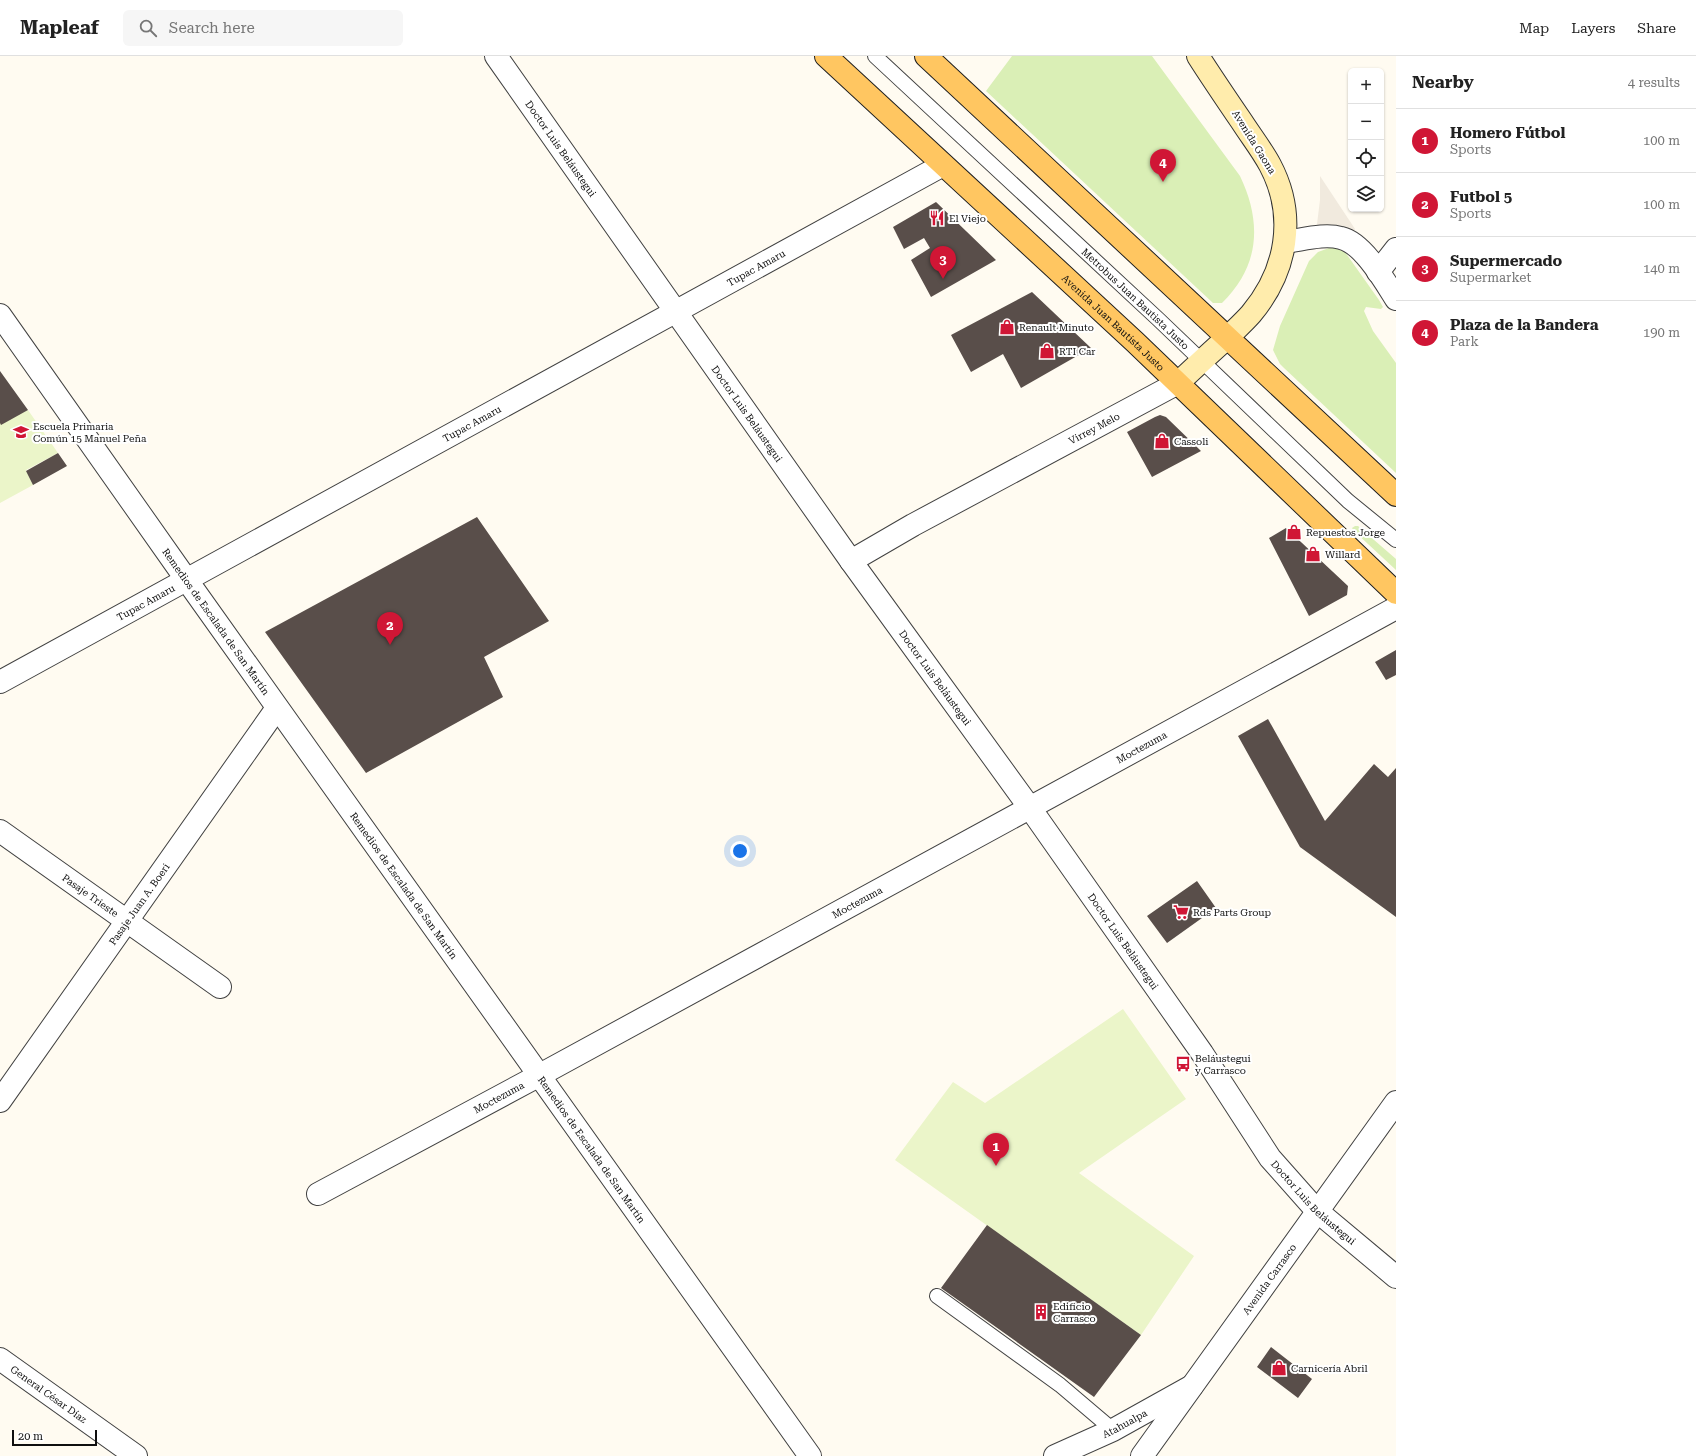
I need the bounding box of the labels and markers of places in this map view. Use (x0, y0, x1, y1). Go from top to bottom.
pin: 4 (1150, 149, 1176, 182)
restaurant icon: El Viejo (928, 209, 946, 227)
place label: El Viejo (949, 213, 986, 224)
pin: 3 (930, 246, 956, 279)
shop icon: Renault Minuto (998, 318, 1016, 336)
place label: Renault Minuto (1019, 322, 1094, 333)
shop icon: RTI Car (1038, 342, 1056, 360)
place label: RTI Car (1059, 346, 1095, 357)
place label: Escuela Primaria Común 15 Manuel Peña (33, 421, 147, 444)
school or university icon: Escuela Primaria Común 15 Manuel Peña (12, 423, 30, 441)
shop icon: Cassoli (1153, 432, 1171, 450)
place label: Cassoli (1174, 436, 1208, 447)
shop icon: Repuestos Jorge (1285, 523, 1303, 541)
place label: Repuestos Jorge (1306, 527, 1385, 538)
shop icon: Willard (1304, 545, 1322, 563)
place label: Willard (1325, 549, 1361, 560)
pin: 2 (377, 612, 403, 645)
supermarket icon: Rds Parts Group (1172, 903, 1190, 921)
place label: Rds Parts Group (1193, 907, 1272, 918)
place label: Beláustegui y Carrasco (1195, 1053, 1251, 1076)
bus stop icon: Beláustegui y Carrasco (1174, 1055, 1192, 1073)
pin: 1 (983, 1133, 1009, 1166)
place label: Edificio Carrasco (1053, 1301, 1096, 1324)
building icon: Edificio Carrasco (1032, 1303, 1050, 1321)
shop icon: Carnicería Abril (1270, 1359, 1288, 1377)
place label: Carnicería Abril (1291, 1363, 1368, 1374)

